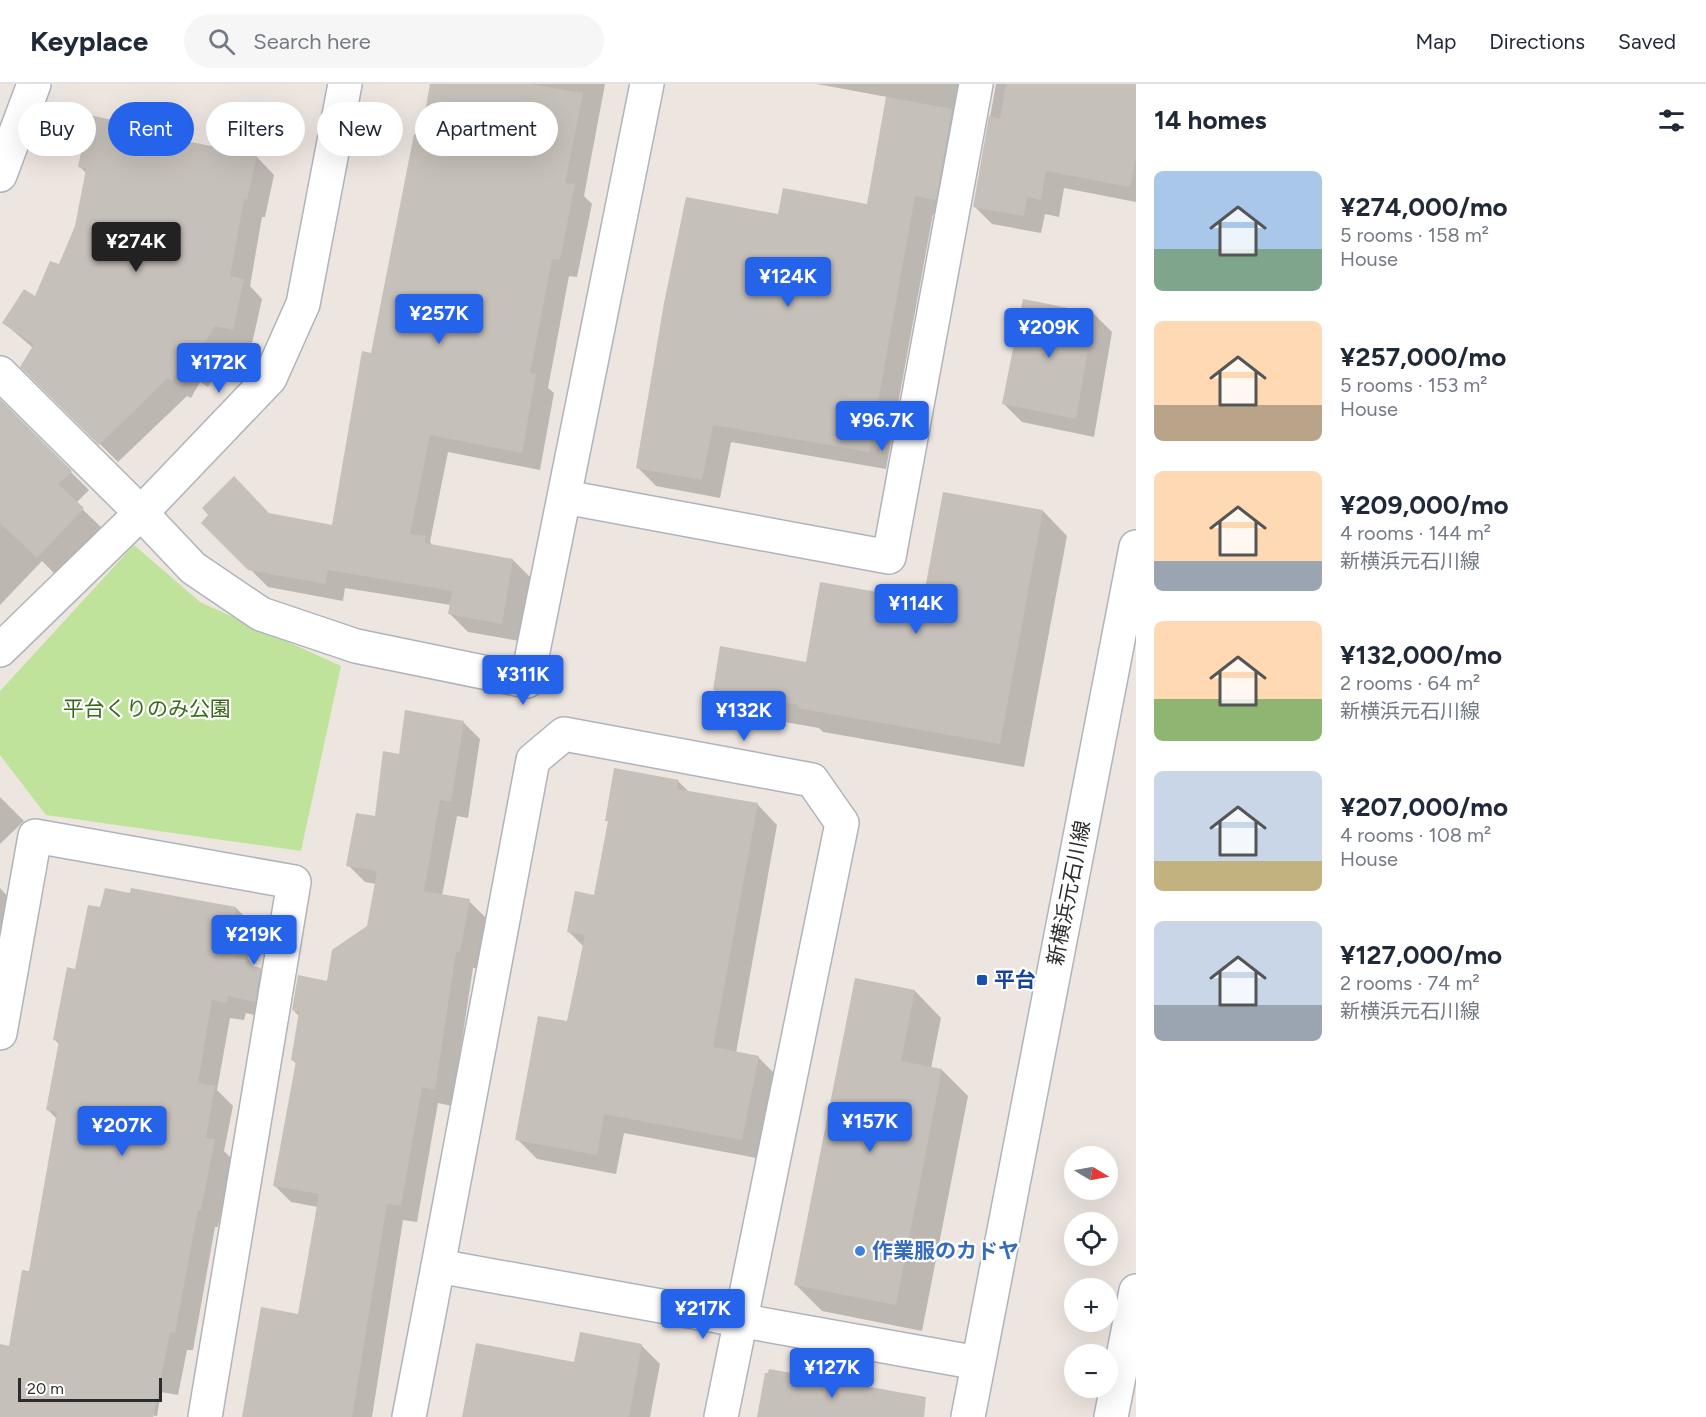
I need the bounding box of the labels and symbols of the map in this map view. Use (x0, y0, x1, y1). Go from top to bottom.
pin: ¥274K (94, 222, 178, 273)
pin: ¥124K (746, 257, 830, 308)
pin: ¥257K (397, 294, 481, 345)
pin: ¥209K (1007, 308, 1091, 359)
pin: ¥172K (177, 343, 261, 394)
pin: ¥96.7K (833, 401, 931, 452)
pin: ¥114K (874, 584, 958, 635)
pin: ¥311K (481, 655, 565, 706)
pin: ¥132K (702, 691, 786, 742)
park label: 平台くりのみ公園 (63, 696, 231, 721)
street label: 新横浜元石川線 (1042, 818, 1095, 967)
pin: ¥219K (212, 915, 296, 966)
place label: 平台 (994, 967, 1036, 992)
marker: 平台 (975, 973, 989, 987)
pin: ¥157K (828, 1102, 912, 1153)
pin: ¥207K (80, 1106, 164, 1157)
north arrow (1064, 1146, 1118, 1200)
place label: 作業服のカドヤ (872, 1238, 1019, 1263)
marker: 作業服のカドヤ (853, 1244, 867, 1258)
pin: ¥217K (661, 1289, 745, 1340)
pin: ¥127K (790, 1348, 874, 1399)
scale bar (18, 1375, 162, 1402)

